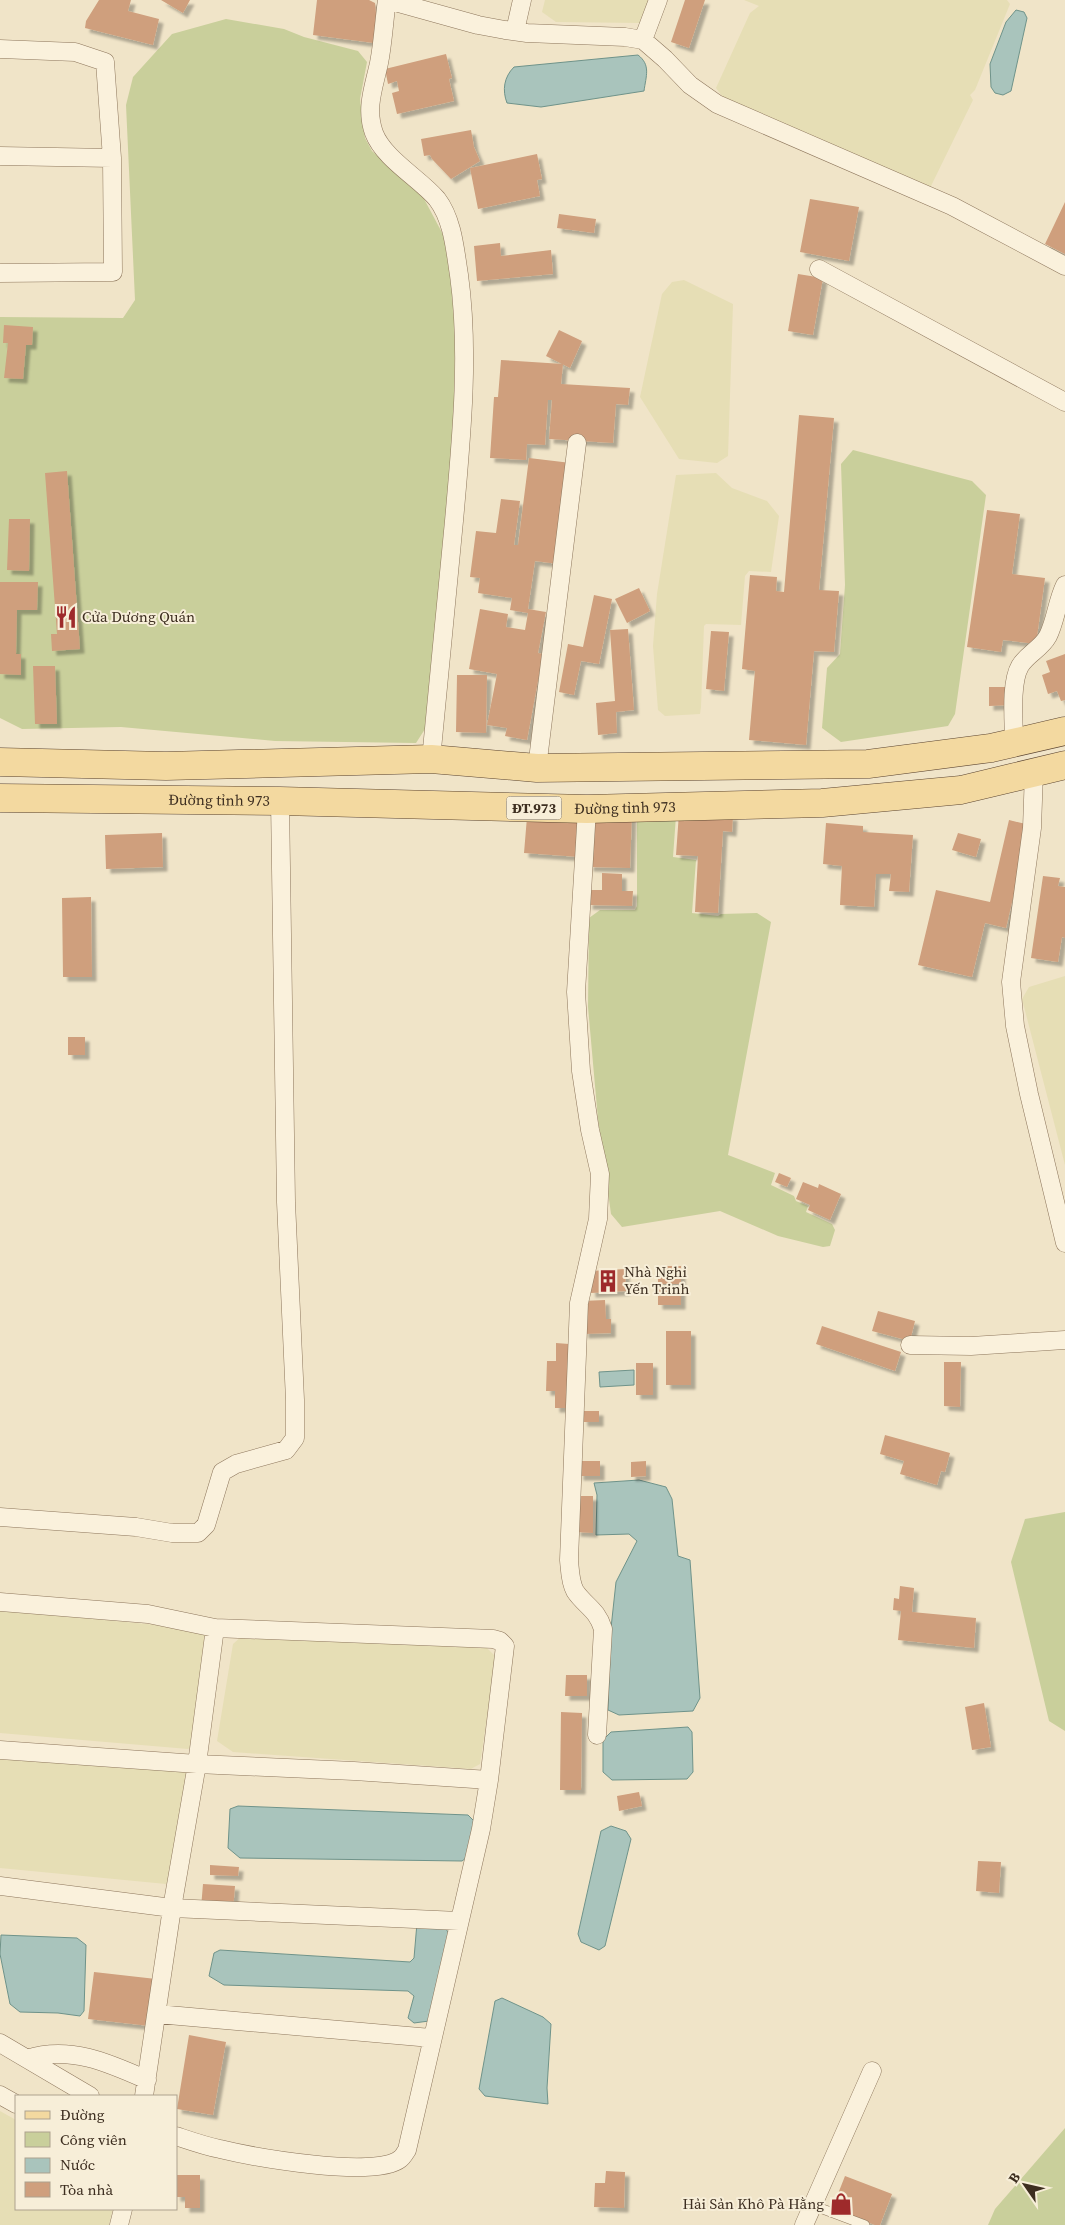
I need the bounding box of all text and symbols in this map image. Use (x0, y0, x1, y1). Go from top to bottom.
restaurant icon: Cửa Dương Quán (53, 604, 79, 630)
place label: Cửa Dương Quán (82, 606, 195, 627)
street label: Đường tỉnh 973 (168, 789, 270, 811)
road number: ĐT.973 (506, 796, 562, 820)
street label: Đường tỉnh 973 (574, 796, 676, 819)
place label: Nhà Nghỉ Yến Trinh (624, 1261, 690, 1299)
building icon: Nhà Nghỉ Yến Trinh (595, 1268, 621, 1294)
legend (15, 2095, 178, 2210)
text: Đường (60, 2104, 105, 2125)
text: Công viên (60, 2129, 127, 2150)
text: Nước (60, 2154, 95, 2175)
north arrow (1000, 2160, 1050, 2210)
text: B (1003, 2168, 1025, 2187)
text: Tòa nhà (60, 2179, 113, 2200)
shop icon: Hải Sản Khô Pà Hằng (828, 2191, 854, 2217)
place label: Hải Sản Khô Pà Hằng (682, 2193, 824, 2214)

